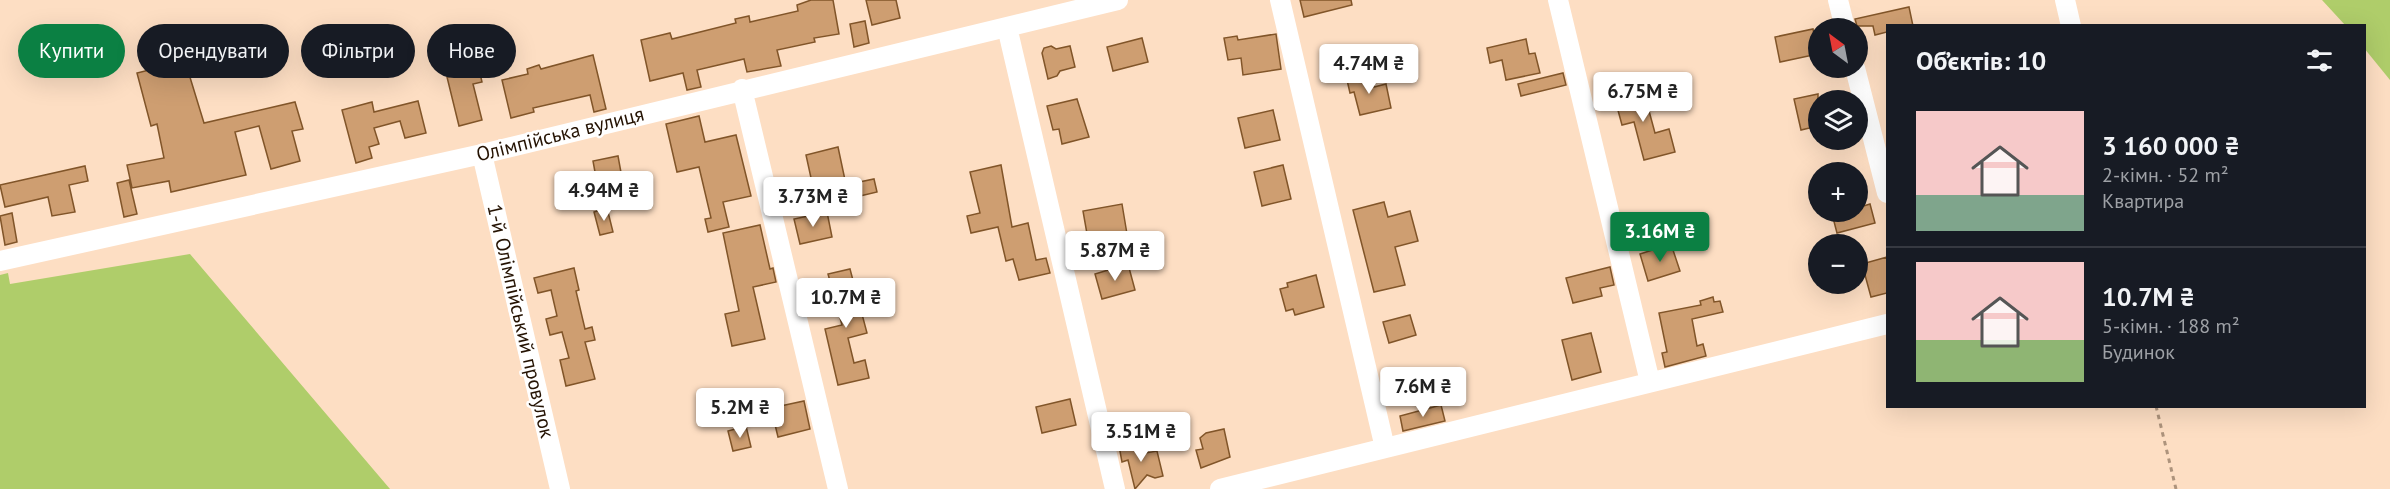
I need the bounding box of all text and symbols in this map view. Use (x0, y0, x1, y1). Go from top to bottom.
north arrow (1808, 18, 1868, 78)
map controls (1808, 18, 1868, 294)
chip: Купити (18, 24, 125, 78)
chip: Орендувати (137, 24, 289, 78)
chip: Фільтри (301, 24, 415, 78)
chip: Нове (427, 24, 516, 78)
pin: 4.74M ₴ (1314, 44, 1424, 95)
text: Об’єктів: 10 (1916, 44, 2046, 77)
icon: filters (2303, 44, 2336, 77)
text: 4.74M ₴ (1333, 50, 1405, 76)
pin: 6.75M ₴ (1588, 72, 1698, 123)
text: 6.75M ₴ (1607, 78, 1679, 104)
button: layers (1808, 90, 1868, 150)
street label: Олімпійська вулиця (473, 101, 647, 167)
text: 3 160 000 ₴ (2102, 129, 2240, 162)
icon: home (1964, 135, 2036, 207)
button: + (1808, 162, 1868, 222)
text: 2-кімн. · 52 m² (2102, 162, 2229, 188)
pin: 4.94M ₴ (549, 171, 659, 222)
text: 4.94M ₴ (568, 177, 640, 203)
pin: 3.73M ₴ (758, 177, 868, 228)
text: 3.73M ₴ (777, 183, 849, 209)
text: Квартира (2102, 188, 2184, 214)
street label: 1-й Олімпійський провулок (481, 201, 561, 441)
pin: 3.16M ₴ (1605, 212, 1715, 263)
text: 3.16M ₴ (1624, 218, 1696, 244)
pin: 5.87M ₴ (1060, 231, 1170, 282)
button: − (1808, 234, 1868, 294)
text: 5.87M ₴ (1079, 237, 1151, 263)
pin: 10.7M ₴ (791, 278, 901, 329)
text: 10.7M ₴ (2102, 280, 2195, 313)
text: 10.7M ₴ (810, 284, 882, 310)
icon: home (1964, 286, 2036, 358)
text: 5-кімн. · 188 m² (2102, 313, 2240, 339)
text: Будинок (2102, 339, 2175, 365)
pin: 7.6M ₴ (1374, 367, 1472, 418)
text: 7.6M ₴ (1394, 373, 1452, 399)
pin: 5.2M ₴ (691, 388, 789, 439)
text: 5.2M ₴ (710, 394, 770, 420)
pin: 3.51M ₴ (1086, 412, 1196, 463)
text: 3.51M ₴ (1105, 418, 1177, 444)

